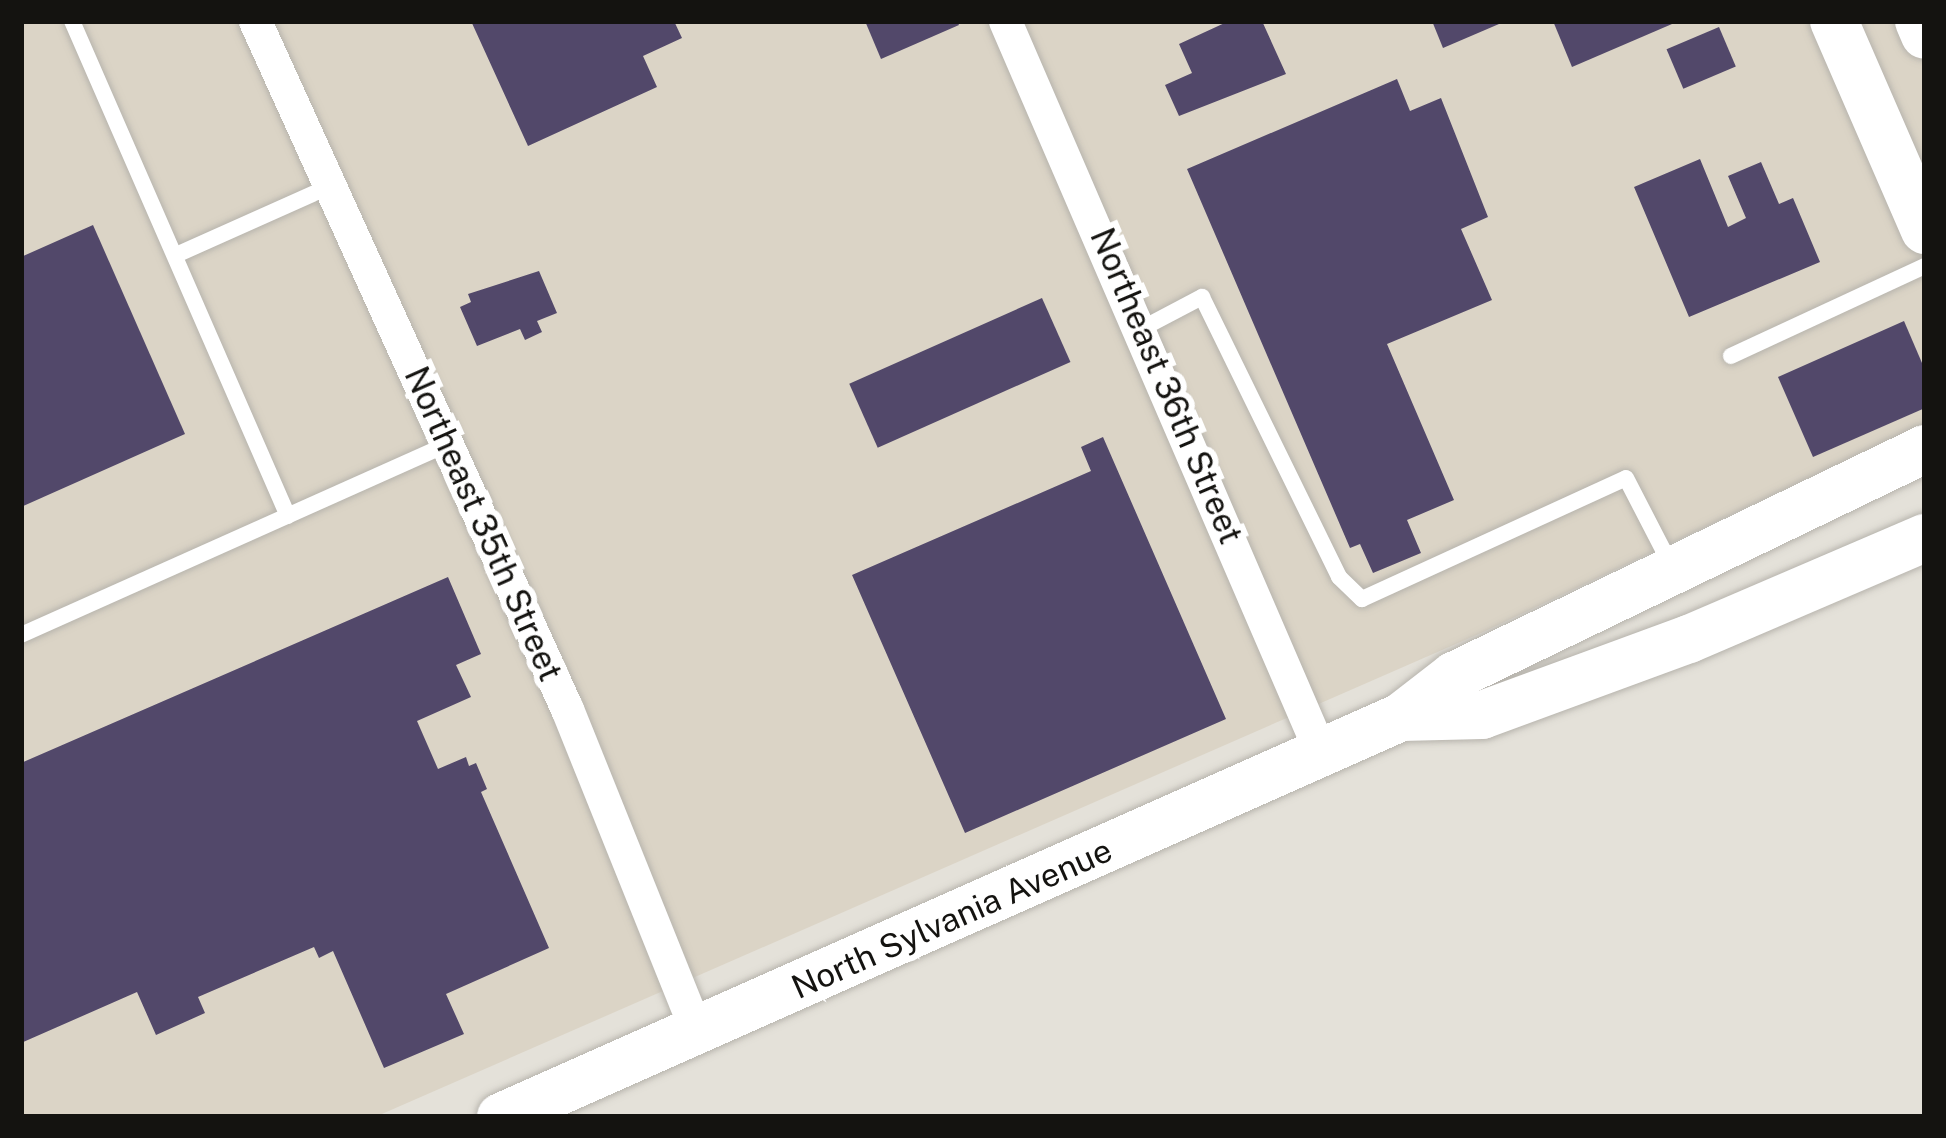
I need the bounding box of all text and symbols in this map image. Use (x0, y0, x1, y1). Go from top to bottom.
street label: Northeast 36th Street (1082, 222, 1250, 550)
street label: Northeast 35th Street (396, 361, 570, 687)
street label: North Sylvania Avenue (786, 830, 1118, 1008)

